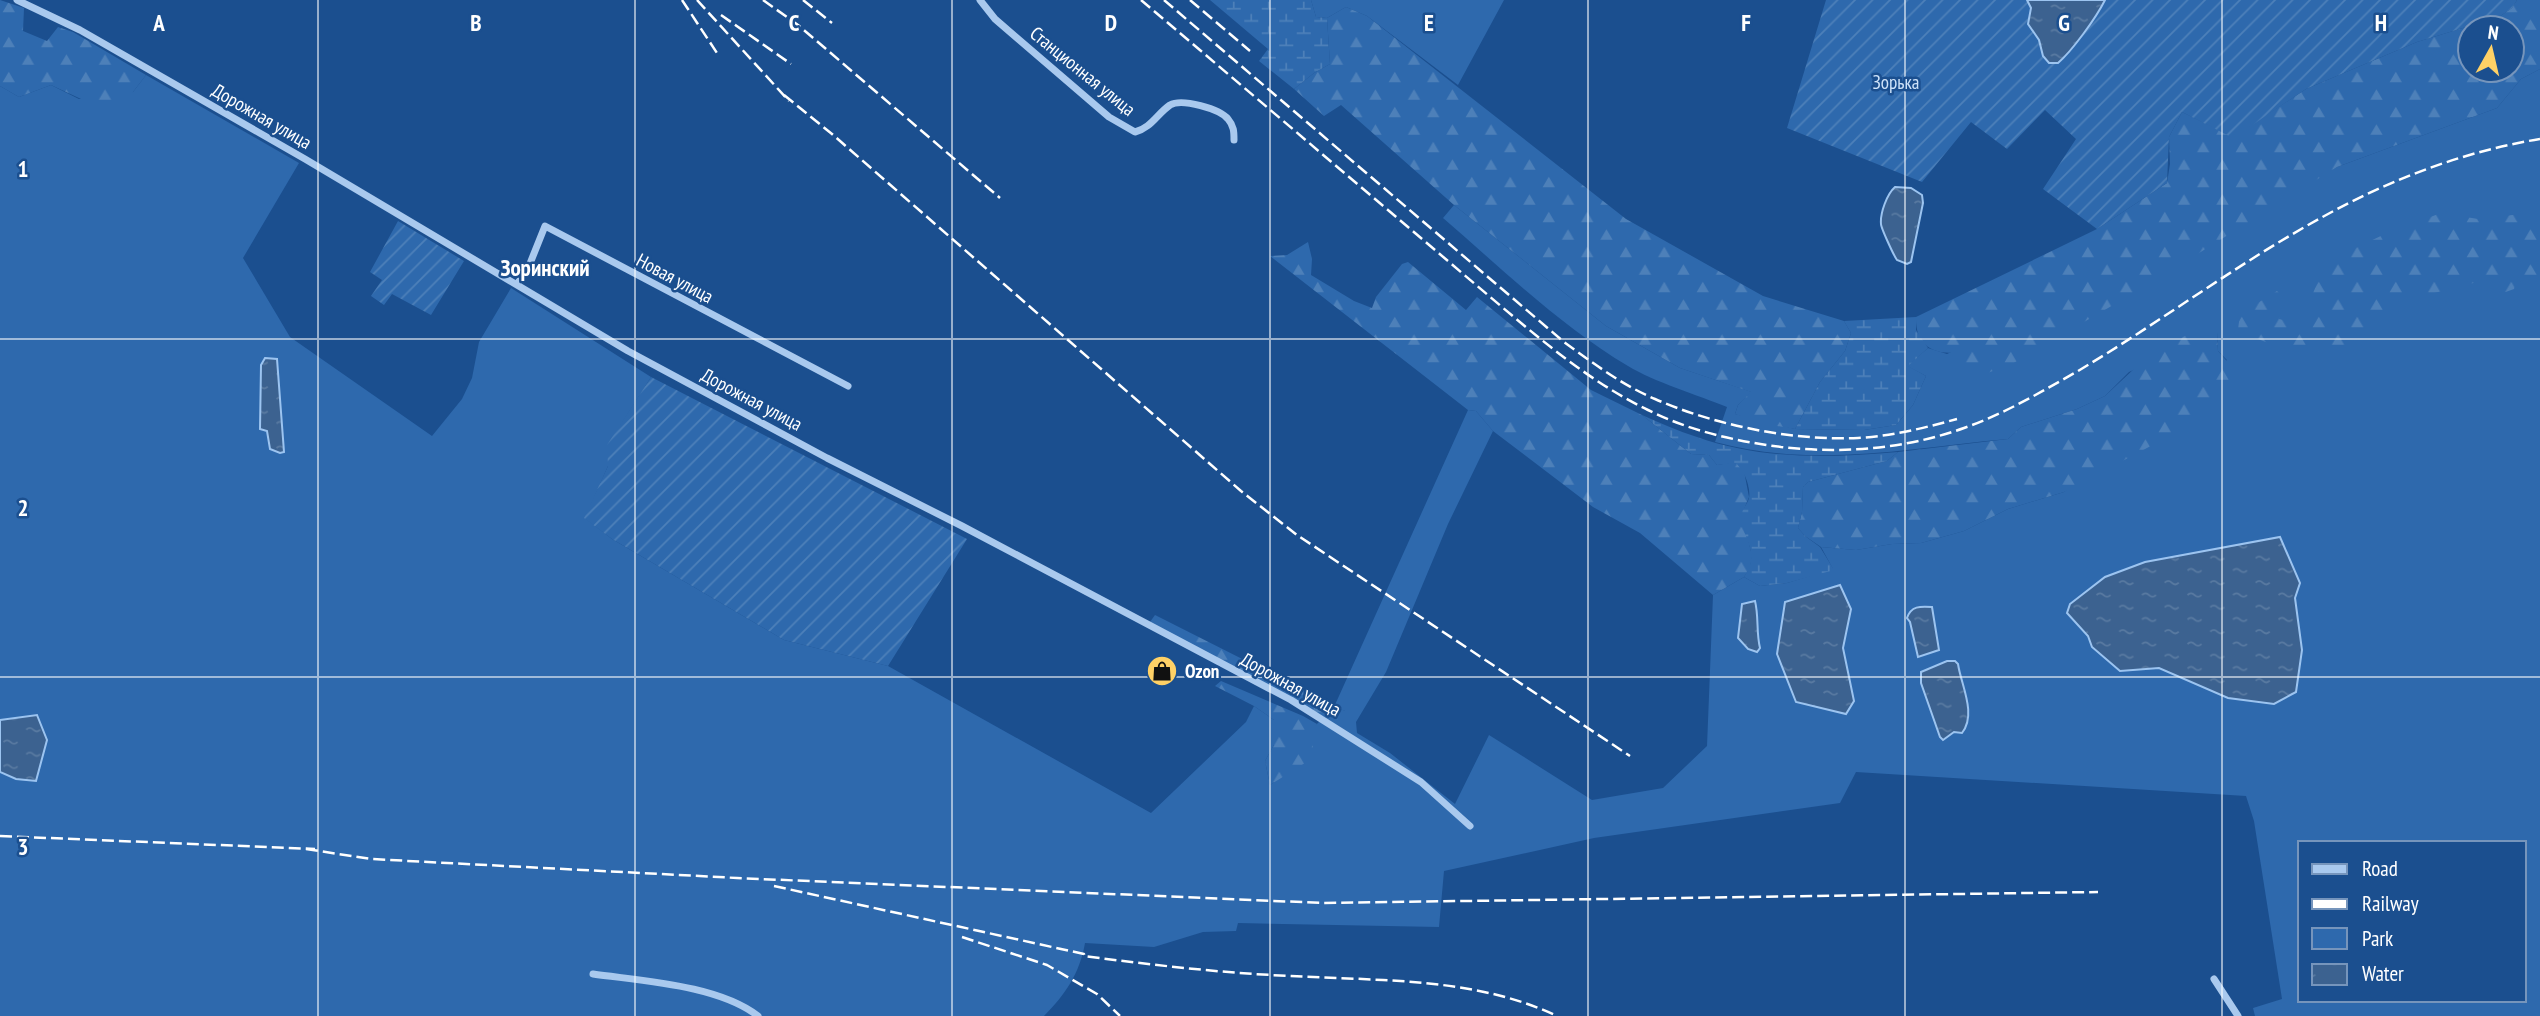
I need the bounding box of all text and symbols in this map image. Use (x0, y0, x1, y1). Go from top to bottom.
text: A (152, 8, 165, 37)
text: B (470, 8, 482, 37)
text: C (789, 8, 800, 37)
text: D (1105, 8, 1117, 37)
text: E (1424, 8, 1434, 37)
text: F (1741, 8, 1751, 37)
text: G (2058, 8, 2070, 37)
text: H (2375, 8, 2387, 37)
north arrow (2456, 14, 2526, 84)
text: N (2487, 20, 2500, 45)
street label: Станционная улица (1025, 21, 1141, 121)
park label: Зорька (1873, 70, 1919, 94)
street label: Дорожная улица (208, 78, 316, 154)
text: 1 (18, 154, 29, 183)
street label: Новая улица (632, 248, 718, 308)
district label: Зоринский (500, 253, 590, 282)
street label: Дорожная улица (697, 362, 807, 436)
text: 2 (18, 493, 29, 522)
street label: Дорожная улица (1237, 647, 1345, 721)
shop icon: Ozon (1145, 654, 1179, 688)
place label: Ozon (1185, 659, 1219, 683)
text: 3 (18, 832, 29, 861)
legend (2298, 841, 2526, 1002)
text: Road (2362, 855, 2398, 882)
text: Railway (2362, 890, 2419, 917)
text: Park (2362, 925, 2393, 952)
text: Water (2362, 960, 2404, 987)

